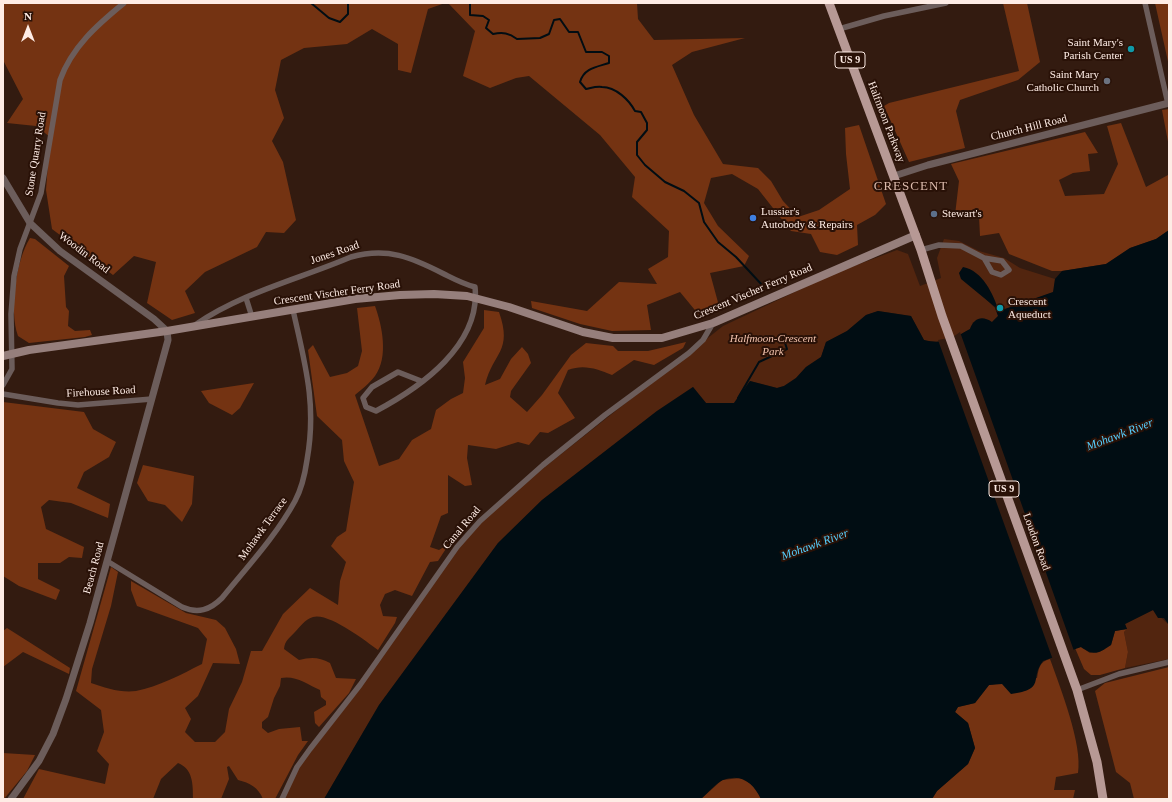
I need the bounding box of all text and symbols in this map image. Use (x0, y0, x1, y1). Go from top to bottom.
north arrow (8, 8, 48, 48)
text: N (24, 10, 32, 22)
place label: Saint Mary's Parish Center (1063, 36, 1123, 62)
marker: Saint Mary's Parish Center (1126, 44, 1136, 54)
road number: US 9 (835, 52, 865, 68)
place label: Saint Mary Catholic Church (1027, 68, 1099, 94)
marker: Saint Mary Catholic Church (1102, 76, 1112, 86)
street label: Halfmoon Parkway (864, 80, 908, 164)
street label: Stone Quarry Road (23, 111, 49, 197)
street label: Church Hill Road (989, 112, 1069, 144)
district label: CRESCENT (874, 179, 948, 195)
place label: Lussier's Autobody & Repairs (761, 205, 853, 231)
place label: Stewart's (942, 207, 982, 221)
marker: Stewart's (929, 209, 939, 219)
marker: Lussier's Autobody & Repairs (748, 213, 758, 223)
street label: Woodin Road (56, 230, 112, 276)
street label: Jones Road (309, 239, 361, 267)
street label: Crescent Vischer Ferry Road (692, 261, 814, 323)
street label: Crescent Vischer Ferry Road (273, 278, 401, 308)
place label: Crescent Aqueduct (1008, 295, 1051, 321)
marker: Crescent Aqueduct (995, 303, 1005, 313)
park label: Halfmoon-Crescent Park (730, 332, 816, 358)
street label: Firehouse Road (66, 384, 136, 400)
water label: Mohawk River (1085, 416, 1155, 454)
road number: US 9 (989, 481, 1019, 497)
street label: Mohawk Terrace (236, 495, 290, 563)
street label: Canal Road (440, 504, 484, 552)
street label: Loudon Road (1020, 511, 1052, 573)
water label: Mohawk River (780, 526, 850, 564)
street label: Beach Road (81, 540, 107, 596)

